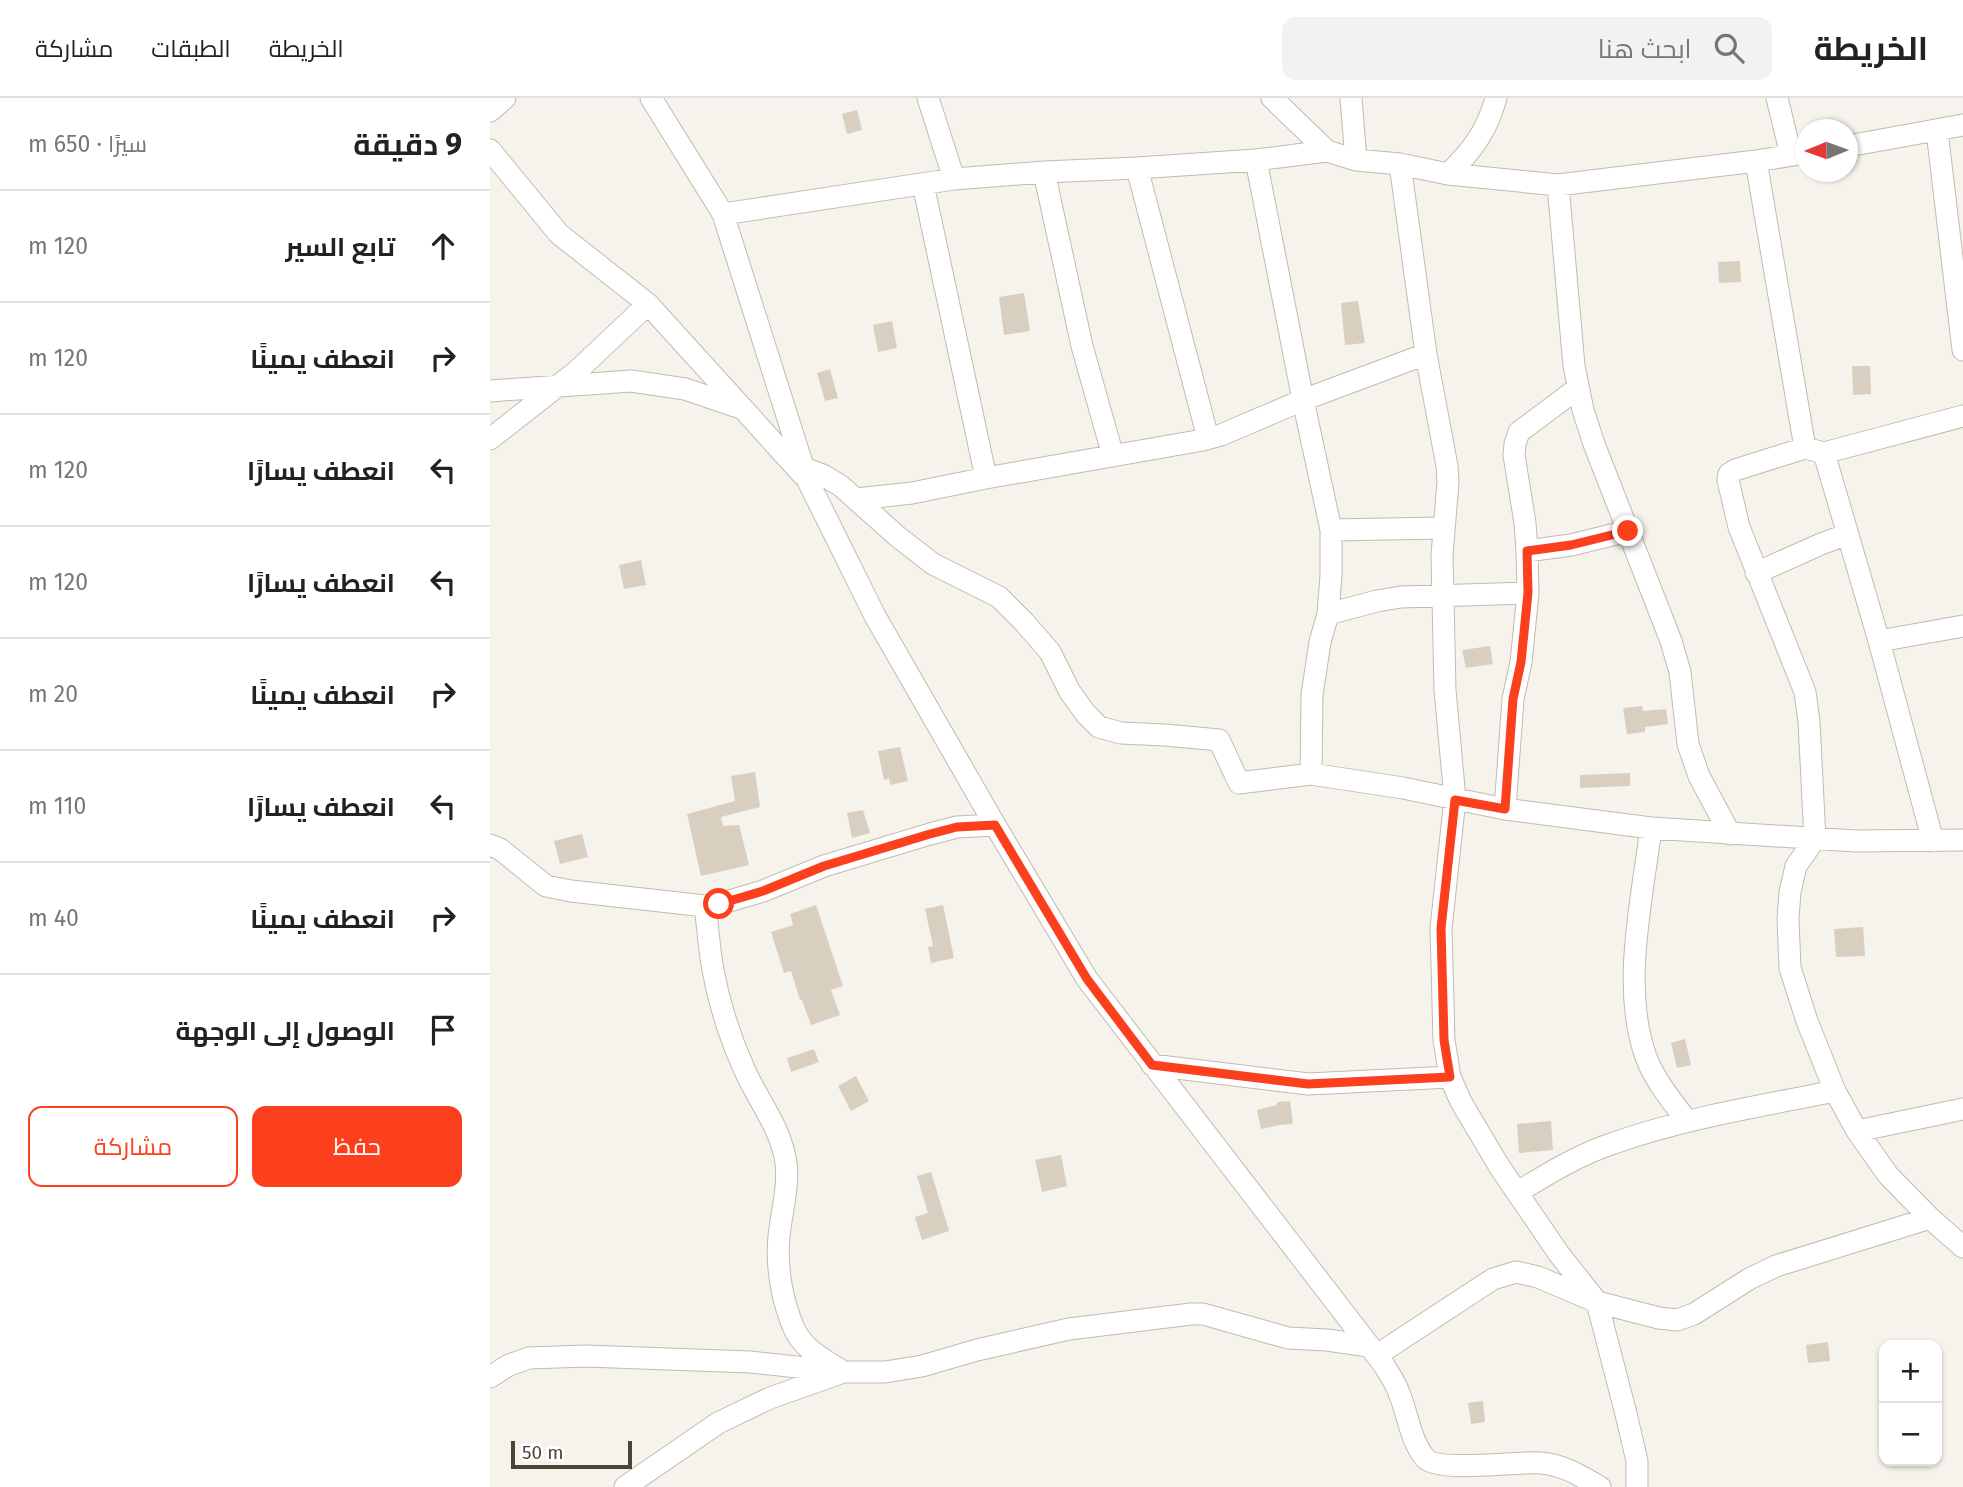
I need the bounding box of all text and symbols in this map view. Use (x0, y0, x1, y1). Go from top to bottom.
search box (1282, 17, 1772, 80)
icon: search (1710, 29, 1748, 67)
text: الخريطة (1814, 29, 1928, 69)
text: ابحث هنا (1598, 34, 1692, 65)
text: مشاركة (35, 35, 113, 63)
text: الطبقات (151, 35, 231, 63)
text: الخريطة (269, 35, 344, 63)
north arrow (1795, 119, 1858, 182)
text: 9 دقيقة (353, 127, 462, 163)
text: سيرًا · 650 m (28, 130, 147, 158)
icon: ahead (424, 227, 462, 265)
text: 120 m (28, 232, 88, 260)
text: تابع السير (285, 232, 395, 263)
icon: right (424, 339, 462, 377)
text: 120 m (28, 344, 88, 372)
text: انعطف يمينًا (250, 344, 395, 375)
icon: left (424, 451, 462, 489)
text: 120 m (28, 456, 88, 484)
text: انعطف يسارًا (247, 456, 395, 487)
route end (1612, 515, 1643, 546)
icon: left (424, 563, 462, 601)
text: 120 m (28, 568, 88, 596)
text: انعطف يسارًا (247, 568, 395, 599)
icon: right (424, 675, 462, 713)
text: 20 m (28, 680, 78, 708)
text: انعطف يمينًا (250, 680, 395, 711)
icon: left (424, 787, 462, 825)
text: 110 m (28, 792, 86, 820)
text: انعطف يسارًا (247, 792, 395, 823)
route start (703, 888, 734, 919)
icon: right (424, 899, 462, 937)
text: 40 m (28, 904, 79, 932)
text: انعطف يمينًا (250, 904, 395, 935)
icon: arrive (424, 1011, 462, 1049)
text: الوصول إلى الوجهة (176, 1016, 395, 1047)
button: مشاركة (28, 1106, 238, 1187)
button: حفظ (252, 1106, 462, 1187)
map controls (1879, 1340, 1942, 1466)
button: + (1879, 1340, 1942, 1403)
button: − (1879, 1403, 1942, 1466)
scale bar (511, 1438, 632, 1470)
text: 50 m (522, 1441, 563, 1464)

